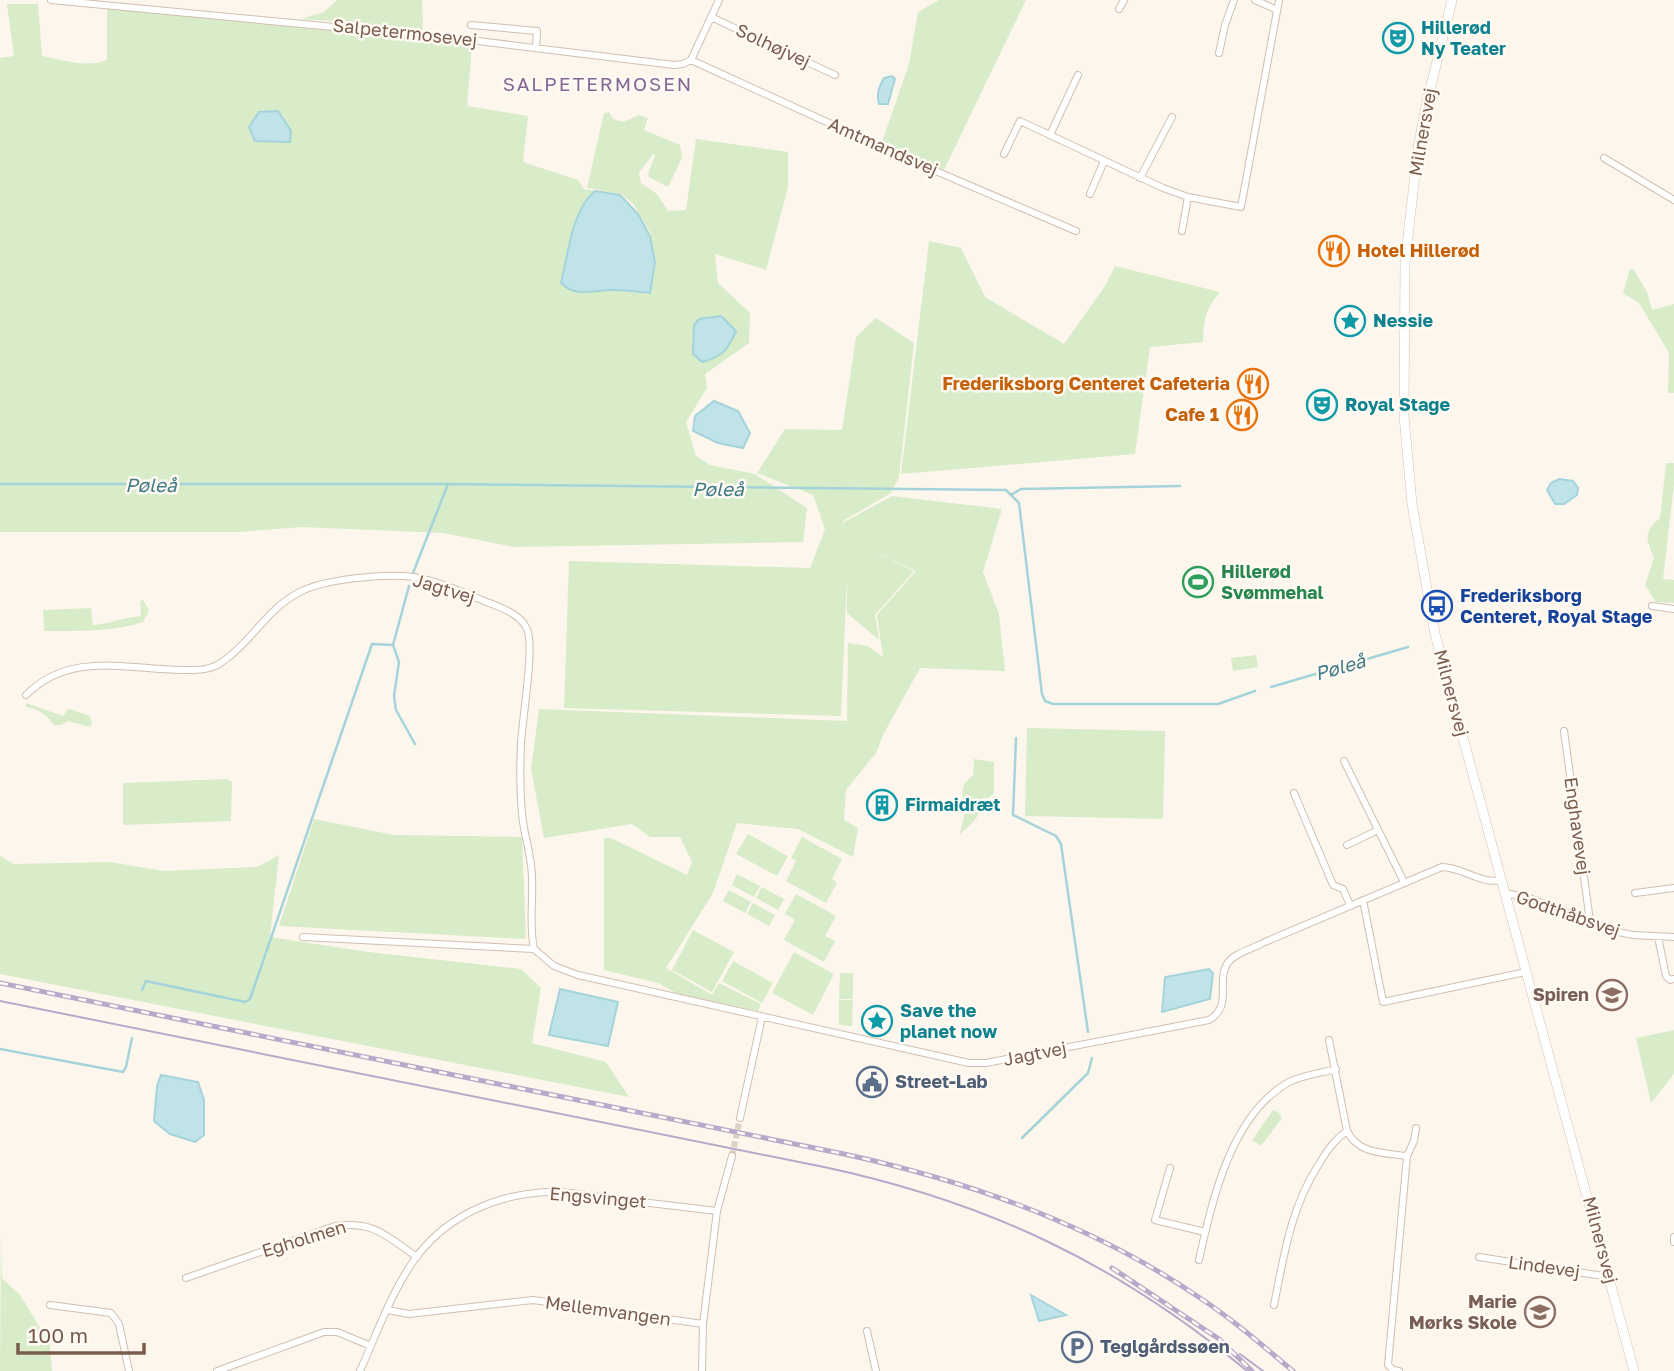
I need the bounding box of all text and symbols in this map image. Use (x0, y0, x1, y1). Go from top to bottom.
street label: Salpetermosevej (332, 13, 478, 51)
place label: Hillerød Ny Teater (1421, 16, 1506, 59)
street label: Solhøjvej (733, 18, 814, 72)
theatre icon: Hillerød Ny Teater (1381, 21, 1415, 55)
district label: SALPETERMOSEN (503, 72, 693, 95)
street label: Milnersvej (1403, 86, 1441, 178)
street label: Amtmandsvej (825, 112, 942, 180)
restaurant icon: Hotel Hillerød (1317, 234, 1351, 268)
place label: Hotel Hillerød (1357, 239, 1480, 261)
place icon: Nessie (1333, 304, 1367, 338)
place label: Nessie (1373, 309, 1433, 331)
restaurant icon: Frederiksborg Centeret Cafeteria (1236, 367, 1270, 401)
place label: Frederiksborg Centeret Cafeteria (942, 372, 1230, 394)
theatre icon: Royal Stage (1305, 388, 1339, 422)
place label: Royal Stage (1345, 393, 1450, 415)
restaurant icon: Cafe 1 (1225, 398, 1259, 432)
place label: Cafe 1 (1165, 403, 1219, 425)
water label: Pøleå (125, 473, 178, 496)
water label: Pøleå (692, 477, 745, 500)
place label: Hillerød Svømmehal (1221, 560, 1324, 603)
sports icon: Hillerød Svømmehal (1181, 565, 1215, 599)
street label: Jagtvej (411, 568, 478, 608)
place label: Frederiksborg Centeret, Royal Stage (1460, 584, 1653, 627)
bus stop icon: Frederiksborg Centeret, Royal Stage (1420, 589, 1454, 623)
street label: Milnersvej (1430, 647, 1474, 739)
water label: Pøleå (1312, 648, 1369, 685)
street label: Enghavevej (1560, 775, 1596, 876)
building icon: Firmaidræt (865, 788, 899, 822)
place label: Firmaidræt (905, 793, 1001, 815)
street label: Godthåbsvej (1513, 885, 1623, 941)
school or university icon: Spiren (1595, 978, 1629, 1012)
place label: Spiren (1533, 983, 1589, 1005)
place label: Save the planet now (900, 999, 997, 1042)
place icon: Save the planet now (860, 1004, 894, 1038)
street label: Jagtvej (1001, 1036, 1068, 1070)
public building icon: Street-Lab (855, 1065, 889, 1099)
place label: Street-Lab (895, 1070, 988, 1092)
street label: Engsvinget (549, 1182, 648, 1212)
street label: Milnersvej (1579, 1194, 1623, 1286)
street label: Egholmen (259, 1215, 349, 1261)
street label: Lindevej (1507, 1250, 1581, 1282)
street label: Mellemvangen (544, 1290, 672, 1330)
place label: Marie Mørks Skole (1409, 1290, 1517, 1333)
school or university icon: Marie Mørks Skole (1523, 1295, 1557, 1329)
scale bar (18, 1312, 144, 1356)
text: 100 m (28, 1322, 88, 1348)
parking icon: Teglgårdssøen (1060, 1330, 1094, 1364)
place label: Teglgårdssøen (1100, 1335, 1230, 1357)

